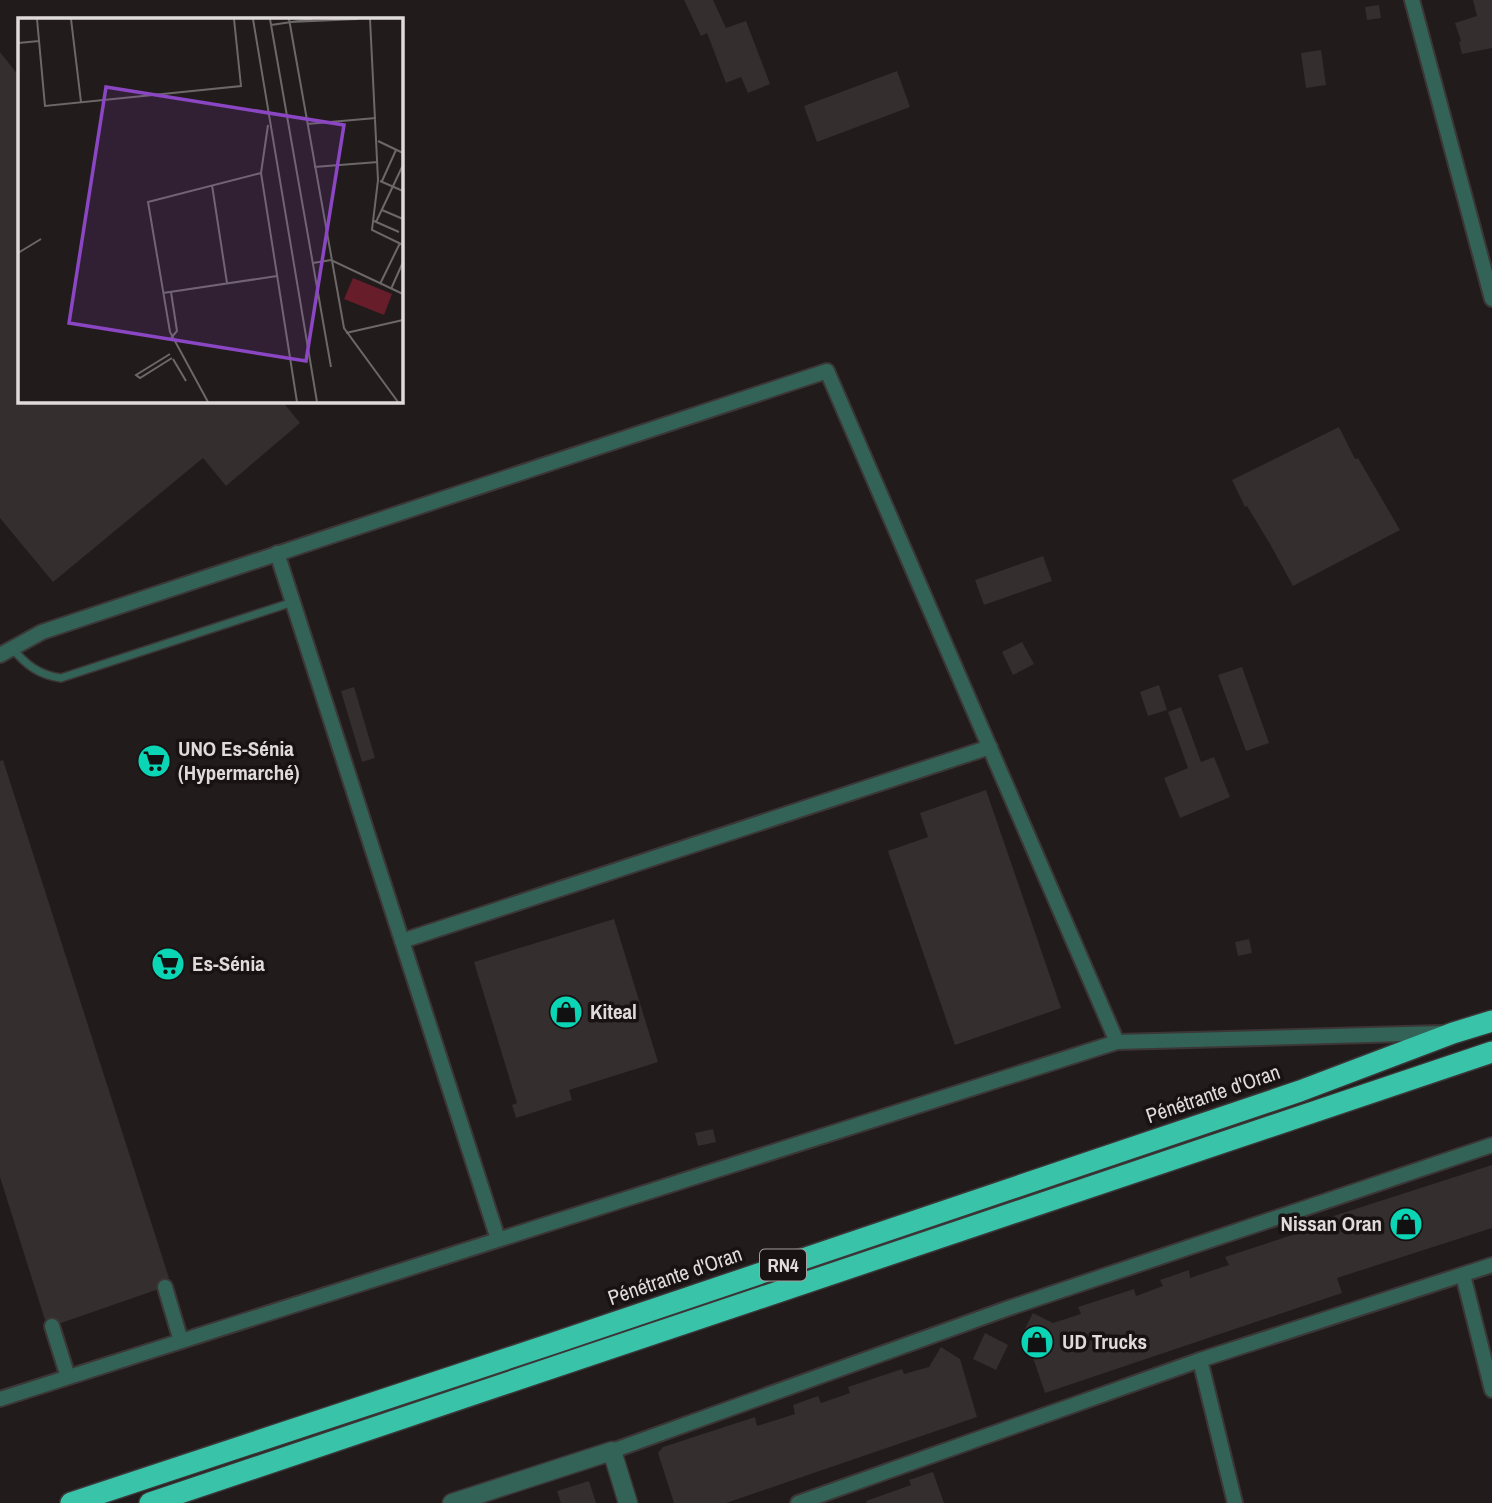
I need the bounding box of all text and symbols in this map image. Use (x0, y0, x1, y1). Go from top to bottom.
inset map (18, 18, 402, 402)
place label: UNO Es-Sénia (Hypermarché) (178, 734, 300, 787)
supermarket icon: UNO Es-Sénia (Hypermarché) (135, 742, 173, 780)
supermarket icon: Es-Sénia (149, 945, 187, 983)
place label: Es-Sénia (192, 949, 265, 978)
shop icon: Kiteal (547, 993, 585, 1031)
place label: Kiteal (590, 997, 637, 1026)
street label: Pénétrante d'Oran (1142, 1057, 1284, 1130)
shop icon: Nissan Oran (1387, 1205, 1425, 1243)
place label: Nissan Oran (1281, 1209, 1382, 1238)
street label: Pénétrante d'Oran (604, 1239, 746, 1312)
road number: RN4 (760, 1250, 806, 1280)
shop icon: UD Trucks (1018, 1323, 1056, 1361)
place label: UD Trucks (1062, 1327, 1147, 1356)

